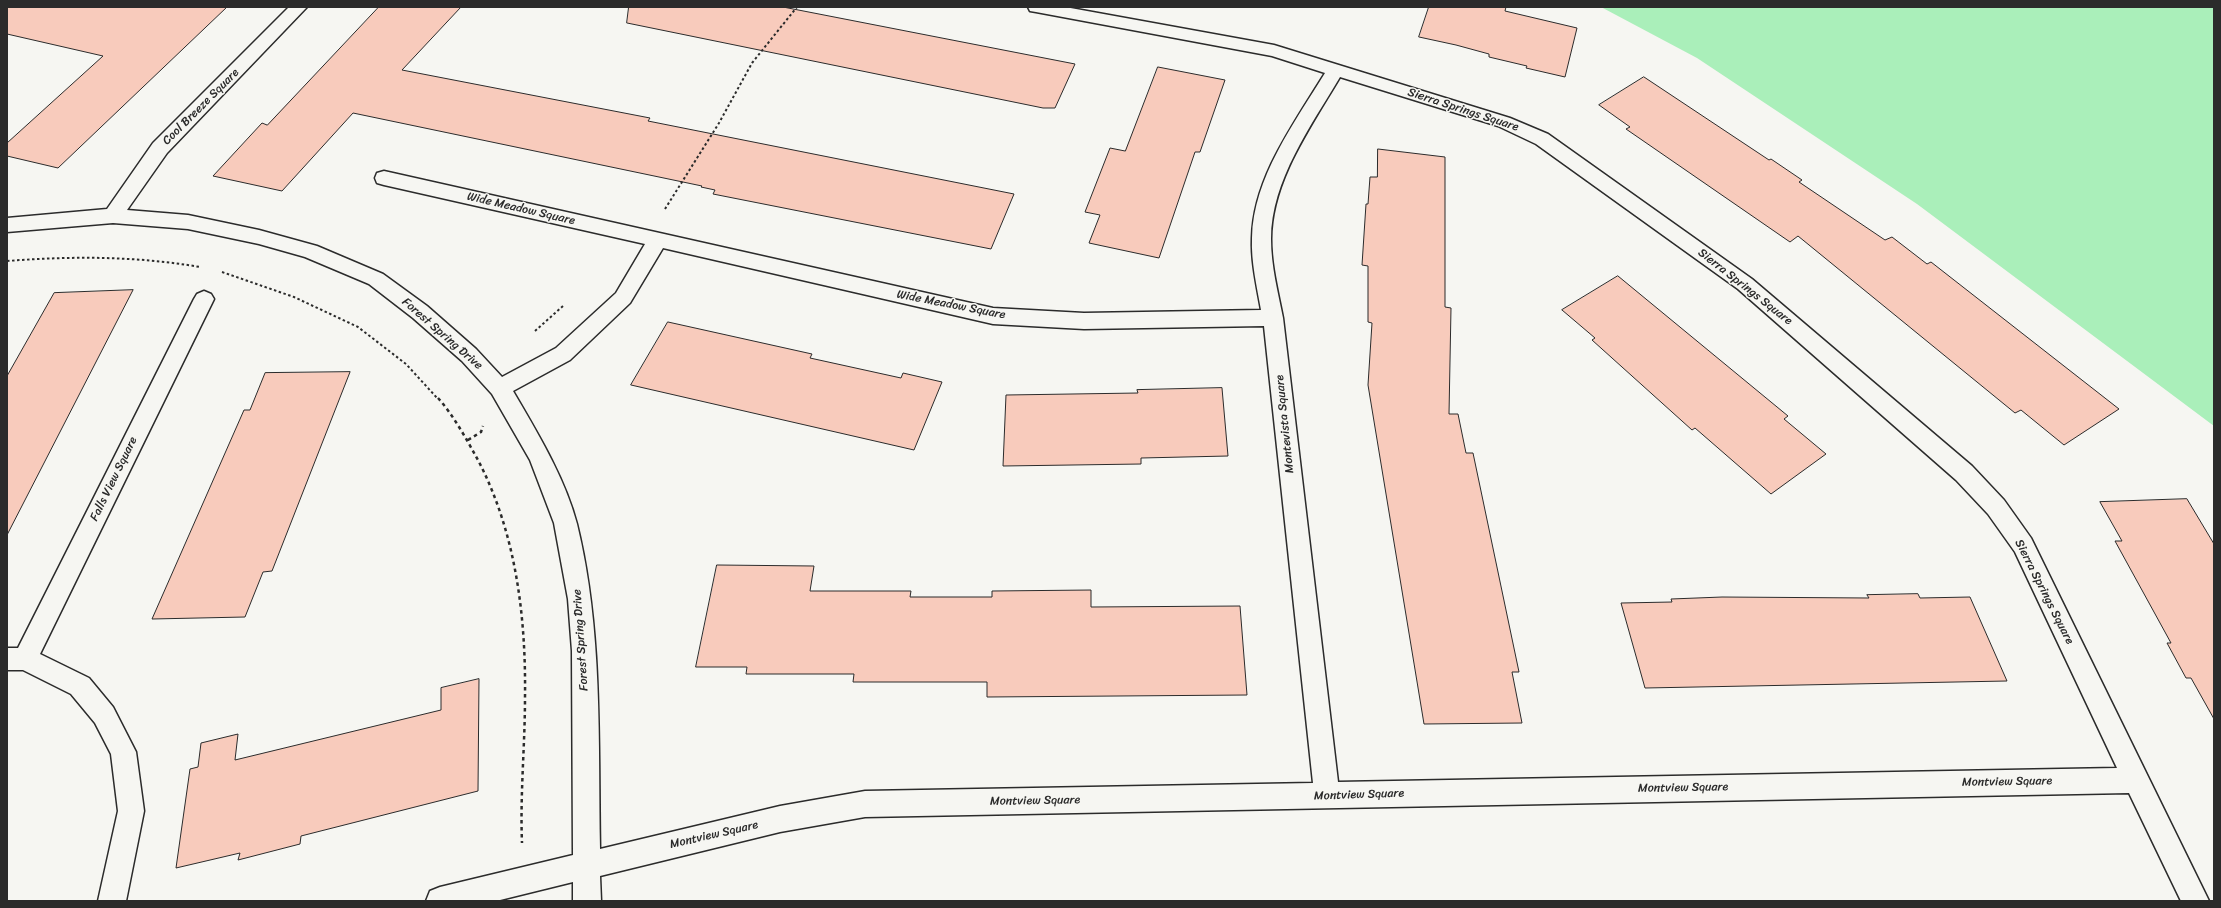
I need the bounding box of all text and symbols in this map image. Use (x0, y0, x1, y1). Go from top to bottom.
street label: Cool Breeze Square (160, 66, 242, 148)
street label: Sierra Springs Square (1406, 85, 1520, 135)
street label: Wide Meadow Square (466, 190, 576, 228)
street label: Sierra Springs Square (1695, 246, 1795, 328)
street label: Wide Meadow Square (895, 287, 1007, 323)
street label: Forest Spring Drive (399, 295, 485, 373)
street label: Montevista Square (1273, 374, 1297, 474)
street label: Falls View Square (87, 434, 141, 524)
street label: Sierra Springs Square (2011, 537, 2077, 647)
street label: Forest Spring Drive (570, 589, 592, 691)
street label: Montview Square (1962, 774, 2052, 790)
street label: Montview Square (1638, 780, 1728, 796)
street label: Montview Square (1314, 786, 1404, 804)
street label: Montview Square (990, 793, 1080, 809)
street label: Montview Square (668, 818, 760, 852)

